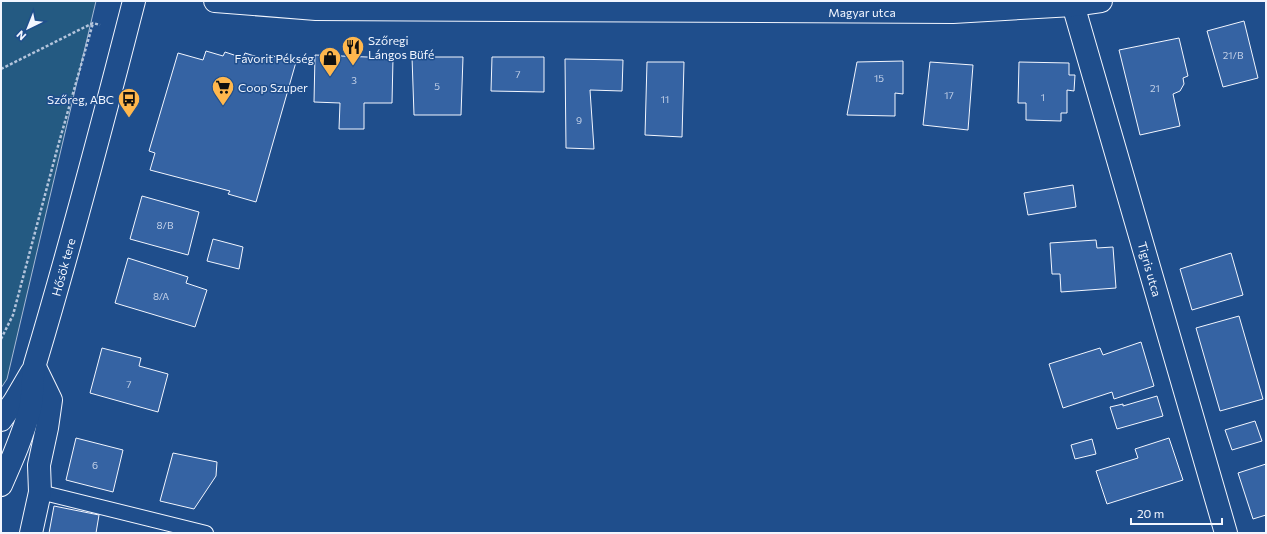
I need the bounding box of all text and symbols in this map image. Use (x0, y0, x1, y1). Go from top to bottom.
street label: Magyar utca (828, 5, 896, 19)
north arrow (8, 8, 48, 48)
text: N (13, 28, 28, 43)
place label: Szőregi Lángos Büfé (368, 33, 434, 61)
restaurant icon: Szőregi Lángos Büfé (340, 34, 366, 67)
shop icon: Favorit Pékség (317, 45, 343, 78)
house number: 21/B (1223, 49, 1244, 61)
place label: Favorit Pékség (235, 51, 314, 65)
house number: 7 (515, 68, 521, 80)
house number: 15 (874, 72, 884, 84)
supermarket icon: Coop Szuper (210, 74, 236, 107)
house number: 3 (351, 74, 357, 86)
place label: Coop Szuper (238, 80, 308, 94)
house number: 5 (434, 80, 440, 92)
house number: 21 (1150, 82, 1160, 94)
bus stop icon: Szőreg, ABC (116, 86, 142, 119)
house number: 17 (944, 89, 954, 101)
house number: 1 (1041, 91, 1045, 103)
place label: Szőreg, ABC (47, 92, 114, 106)
house number: 11 (661, 93, 669, 105)
house number: 9 (576, 114, 582, 126)
house number: 8/B (157, 219, 174, 231)
street label: Hősök tere (49, 236, 77, 298)
street label: Tigris utca (1135, 240, 1165, 298)
house number: 8/A (153, 290, 169, 302)
house number: 7 (126, 378, 132, 390)
house number: 6 (92, 459, 98, 471)
scale bar (1131, 500, 1222, 526)
text: 20 m (1137, 506, 1164, 520)

